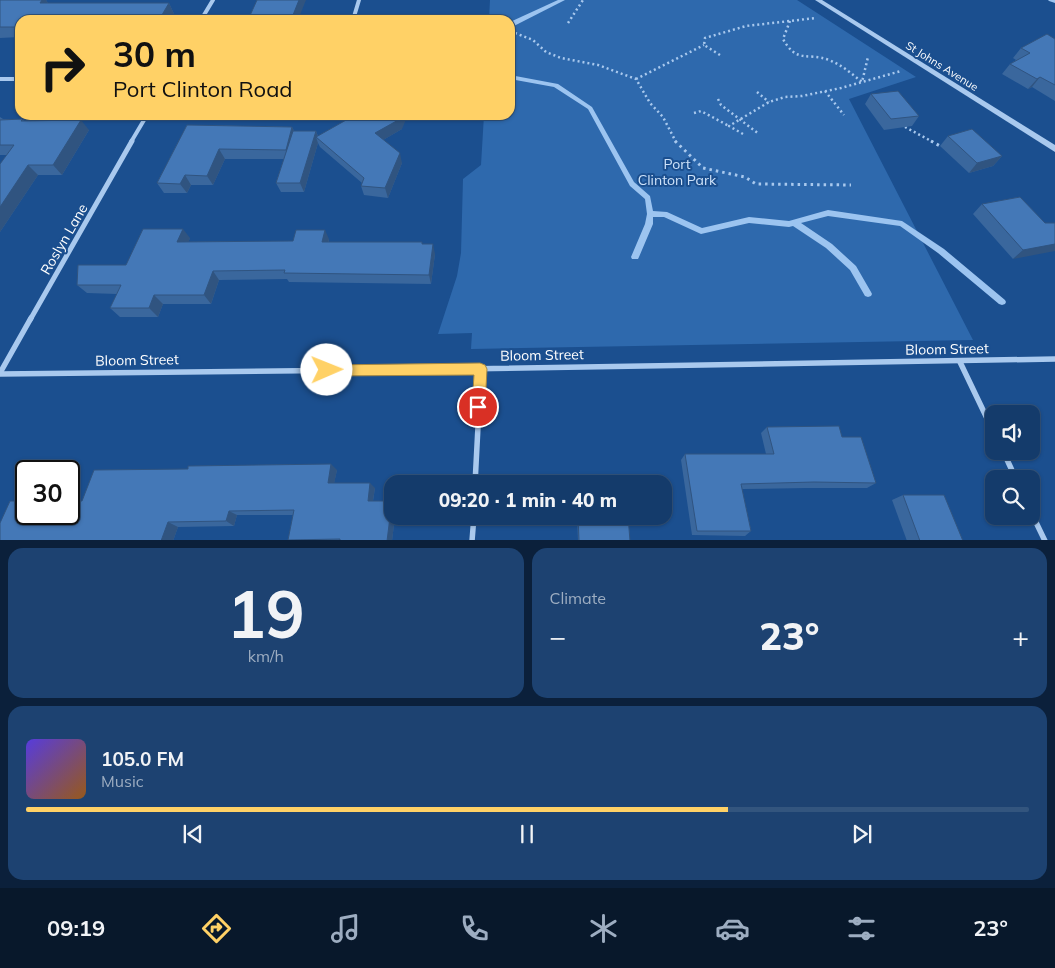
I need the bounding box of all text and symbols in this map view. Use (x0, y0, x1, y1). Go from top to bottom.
text: 30 m (113, 32, 196, 76)
icon: right (30, 35, 95, 100)
street label: St Johns Avenue (903, 38, 981, 94)
text: Port Clinton Road (113, 75, 293, 103)
park label: Port Clinton Park (638, 155, 717, 189)
street label: Roslyn Lane (36, 200, 92, 278)
street label: Bloom Street (905, 339, 989, 359)
position arrow (300, 343, 352, 395)
street label: Bloom Street (500, 345, 584, 365)
street label: Bloom Street (95, 350, 179, 370)
pin (457, 386, 499, 428)
icon: arrive (464, 393, 492, 421)
map controls (985, 405, 1040, 525)
button: sound (985, 405, 1040, 460)
speed limit sign: 30 (15, 460, 80, 525)
button: search (985, 470, 1040, 525)
text: 09:20 · 1 min · 40 m (439, 488, 617, 512)
text: 19 (227, 573, 305, 654)
text: Climate (550, 588, 606, 608)
text: 23° (759, 612, 819, 660)
text: − (550, 619, 566, 654)
text: + (1012, 619, 1029, 654)
text: km/h (248, 646, 284, 666)
text: 105.0 FM (101, 747, 184, 771)
text: Music (101, 771, 144, 791)
icon: previous (179, 820, 207, 848)
icon: pause (513, 820, 541, 848)
icon: next (848, 820, 876, 848)
icon: directions (199, 911, 234, 946)
icon: music (328, 911, 363, 946)
icon: phone (457, 911, 492, 946)
icon: climate (586, 911, 621, 946)
icon: car (715, 911, 750, 946)
icon: filters (844, 911, 879, 946)
text: 09:19 (47, 914, 105, 942)
text: 23° (973, 914, 1008, 942)

